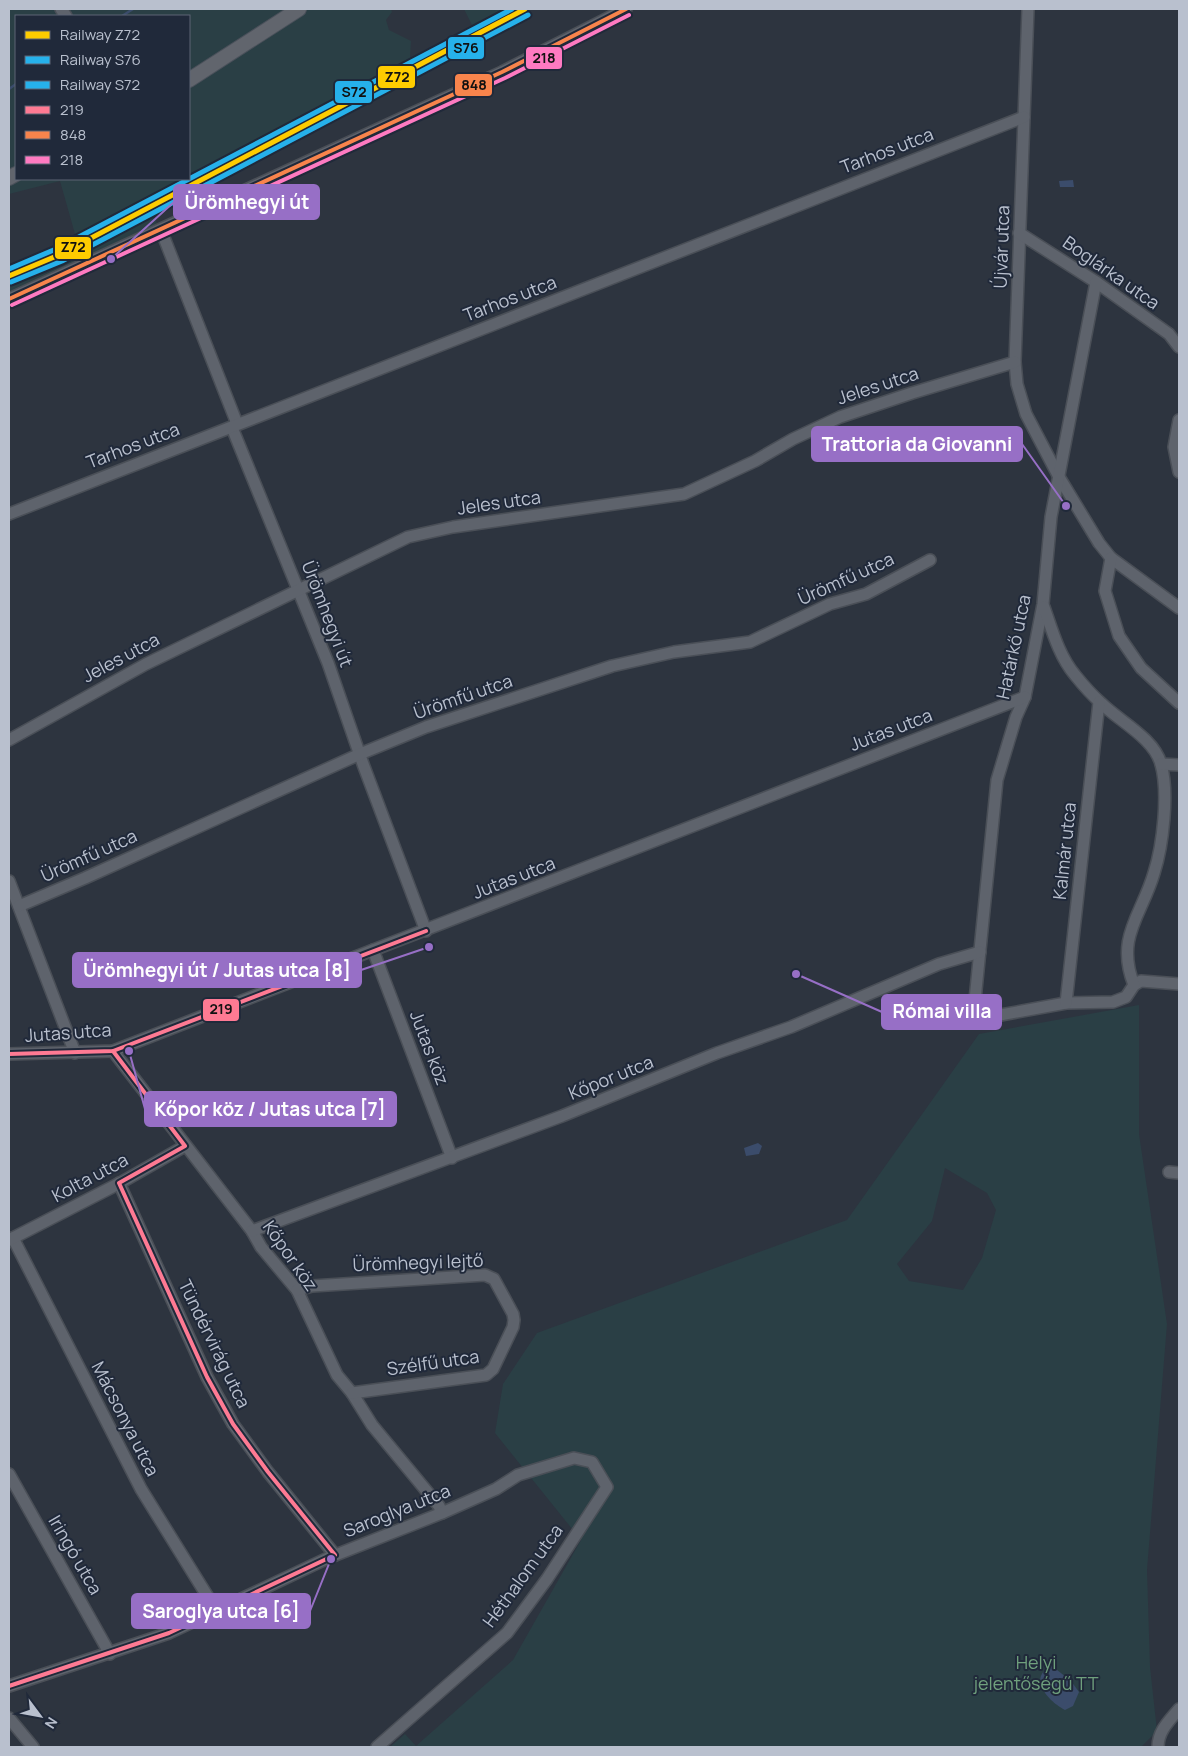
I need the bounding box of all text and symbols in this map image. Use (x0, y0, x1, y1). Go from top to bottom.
legend (15, 15, 190, 180)
text: Railway Z72 (60, 24, 140, 45)
line badge: S76 (447, 36, 485, 60)
text: S76 (453, 38, 479, 57)
line badge: 218 (525, 46, 563, 70)
text: 218 (532, 48, 556, 67)
text: Railway S76 (60, 49, 141, 70)
line badge: Z72 (377, 65, 416, 89)
text: Z72 (384, 67, 410, 86)
line badge: 848 (454, 73, 493, 97)
text: Railway S72 (60, 74, 140, 95)
text: 848 (461, 75, 487, 94)
line badge: S72 (334, 80, 373, 104)
text: S72 (341, 82, 367, 101)
text: 219 (60, 99, 84, 120)
street label: Tarhos utca (837, 121, 937, 179)
text: 848 (60, 124, 86, 145)
text: 218 (60, 149, 83, 170)
callout: Ürömhegyi út (174, 185, 319, 219)
text: Ürömhegyi út (185, 189, 309, 215)
street label: Újvár utca (988, 205, 1014, 289)
street label: Boglárka utca (1058, 230, 1165, 314)
line badge: Z72 (54, 236, 92, 260)
text: Z72 (60, 237, 86, 256)
street label: Tarhos utca (460, 269, 560, 327)
street label: Jeles utca (834, 361, 921, 409)
street label: Tarhos utca (83, 416, 183, 474)
callout: Trattoria da Giovanni (812, 427, 1022, 461)
text: Trattoria da Giovanni (822, 431, 1012, 457)
street label: Jeles utca (456, 484, 542, 520)
street label: Ürömfű utca (794, 546, 898, 610)
street label: Ürömhegyi út (297, 557, 359, 670)
street label: Határkő utca (990, 592, 1036, 701)
street label: Jeles utca (78, 627, 163, 687)
street label: Ürömfű utca (410, 668, 515, 724)
street label: Jutas utca (846, 702, 935, 756)
street label: Kalmár utca (1047, 801, 1081, 901)
street label: Ürömfű utca (37, 823, 141, 887)
street label: Jutas utca (469, 850, 558, 904)
callout: Ürömhegyi út / Jutas utca [8] (73, 953, 361, 987)
text: Ürömhegyi út / Jutas utca [8] (83, 957, 351, 983)
callout: Római villa (882, 995, 1001, 1029)
line badge: 219 (202, 998, 240, 1022)
text: Római villa (893, 998, 991, 1024)
text: 219 (209, 999, 233, 1018)
street label: Jutas köz (405, 1007, 455, 1088)
street label: Jutas utca (24, 1017, 112, 1047)
street label: Kőpor utca (565, 1049, 657, 1105)
callout: Kőpor köz / Jutas utca [7] (145, 1092, 396, 1126)
text: Kőpor köz / Jutas utca [7] (154, 1096, 386, 1122)
street label: Kolta utca (47, 1147, 132, 1207)
street label: Kőpor köz (258, 1216, 324, 1295)
street label: Ürömhegyi lejtő (352, 1248, 484, 1276)
street label: Tündérvirág utca (173, 1275, 256, 1412)
street label: Szélfű utca (385, 1344, 481, 1380)
street label: Mácsonya utca (87, 1357, 165, 1480)
street label: Saroglya utca (340, 1478, 454, 1542)
street label: Iringó utca (43, 1510, 108, 1599)
street label: Héthalom utca (477, 1519, 568, 1632)
callout: Saroglya utca [6] (132, 1594, 310, 1628)
text: Saroglya utca [6] (142, 1598, 300, 1624)
park label: Helyi jelentőségű TT (972, 1650, 1099, 1695)
north arrow (15, 1691, 65, 1741)
text: N (41, 1714, 62, 1732)

